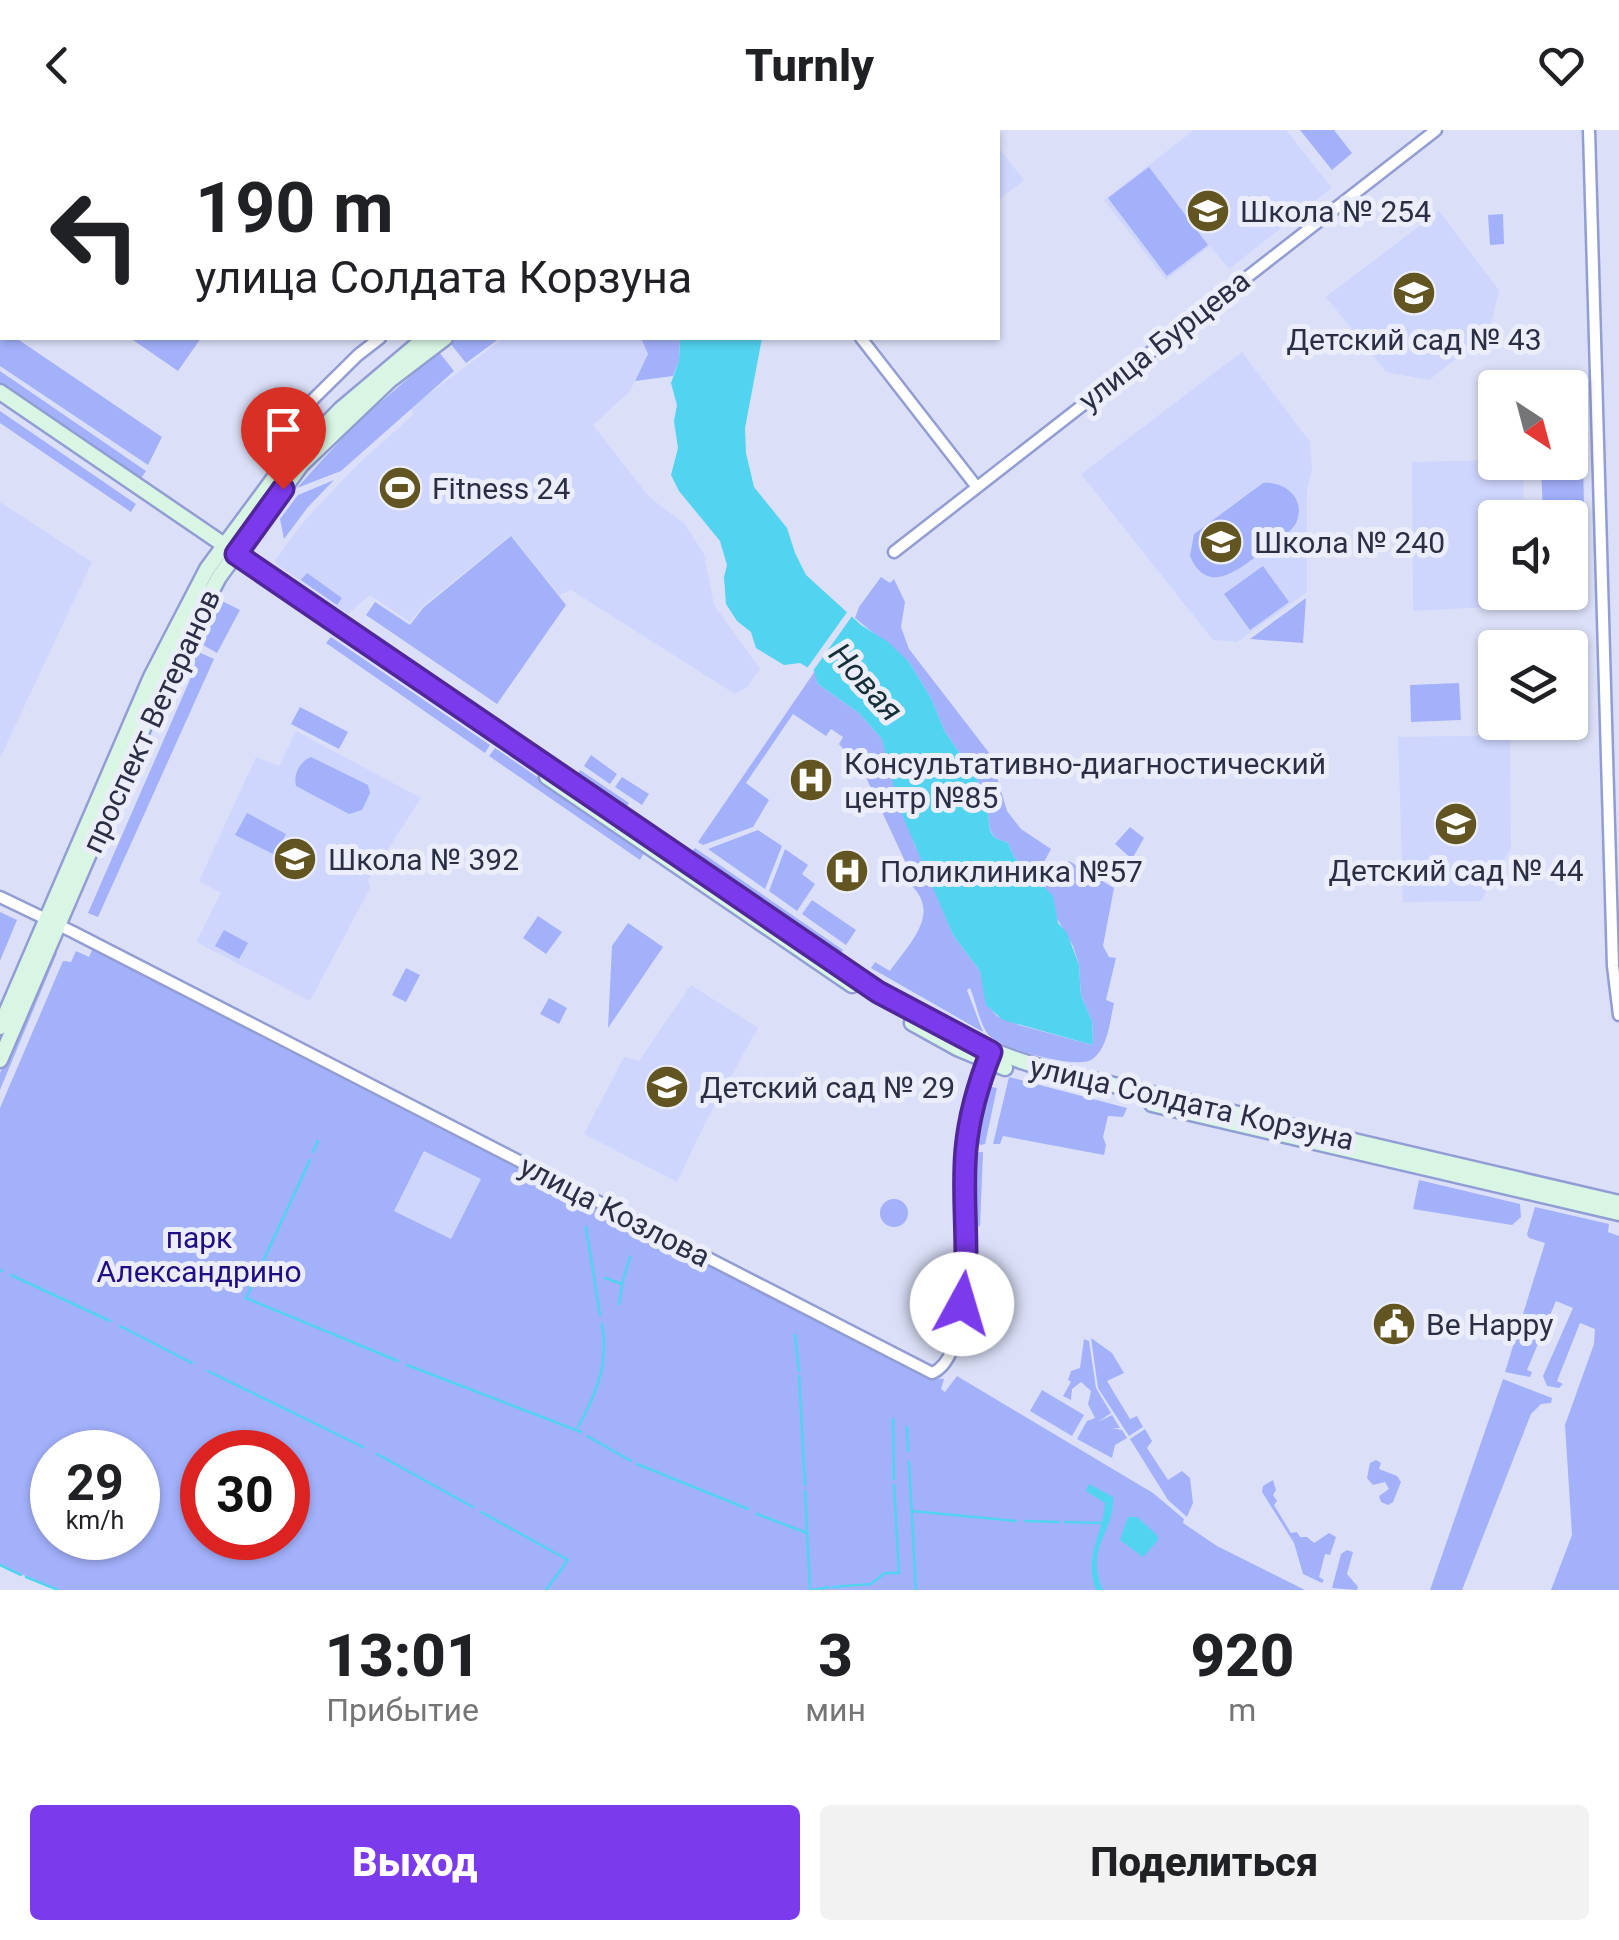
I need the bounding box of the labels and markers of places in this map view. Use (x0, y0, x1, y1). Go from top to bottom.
school or university icon: Школа № 254 (1185, 188, 1231, 234)
place label: Школа № 254 (1240, 194, 1431, 229)
school or university icon: Детский сад № 43 (1391, 270, 1437, 316)
place label: Детский сад № 43 (1286, 322, 1542, 357)
pin (241, 387, 326, 490)
sports icon: Fitness 24 (377, 465, 423, 511)
place label: Fitness 24 (432, 471, 570, 506)
school or university icon: Школа № 240 (1198, 519, 1244, 565)
place label: Школа № 240 (1254, 525, 1445, 560)
place label: Консультативно-диагностический центр №85 (844, 746, 1326, 815)
hospital icon: Консультативно-диагностический центр №85 (788, 757, 834, 803)
school or university icon: Детский сад № 44 (1433, 801, 1479, 847)
school or university icon: Школа № 392 (272, 836, 318, 882)
place label: Школа № 392 (328, 842, 519, 877)
hospital icon: Поликлиника №57 (824, 848, 870, 894)
place label: Детский сад № 44 (1328, 853, 1584, 888)
place label: Поликлиника №57 (880, 854, 1143, 889)
school or university icon: Детский сад № 29 (644, 1064, 690, 1110)
place label: Детский сад № 29 (700, 1070, 955, 1105)
public building icon: Be Happy (1371, 1301, 1417, 1347)
place label: Be Happy (1426, 1307, 1554, 1342)

